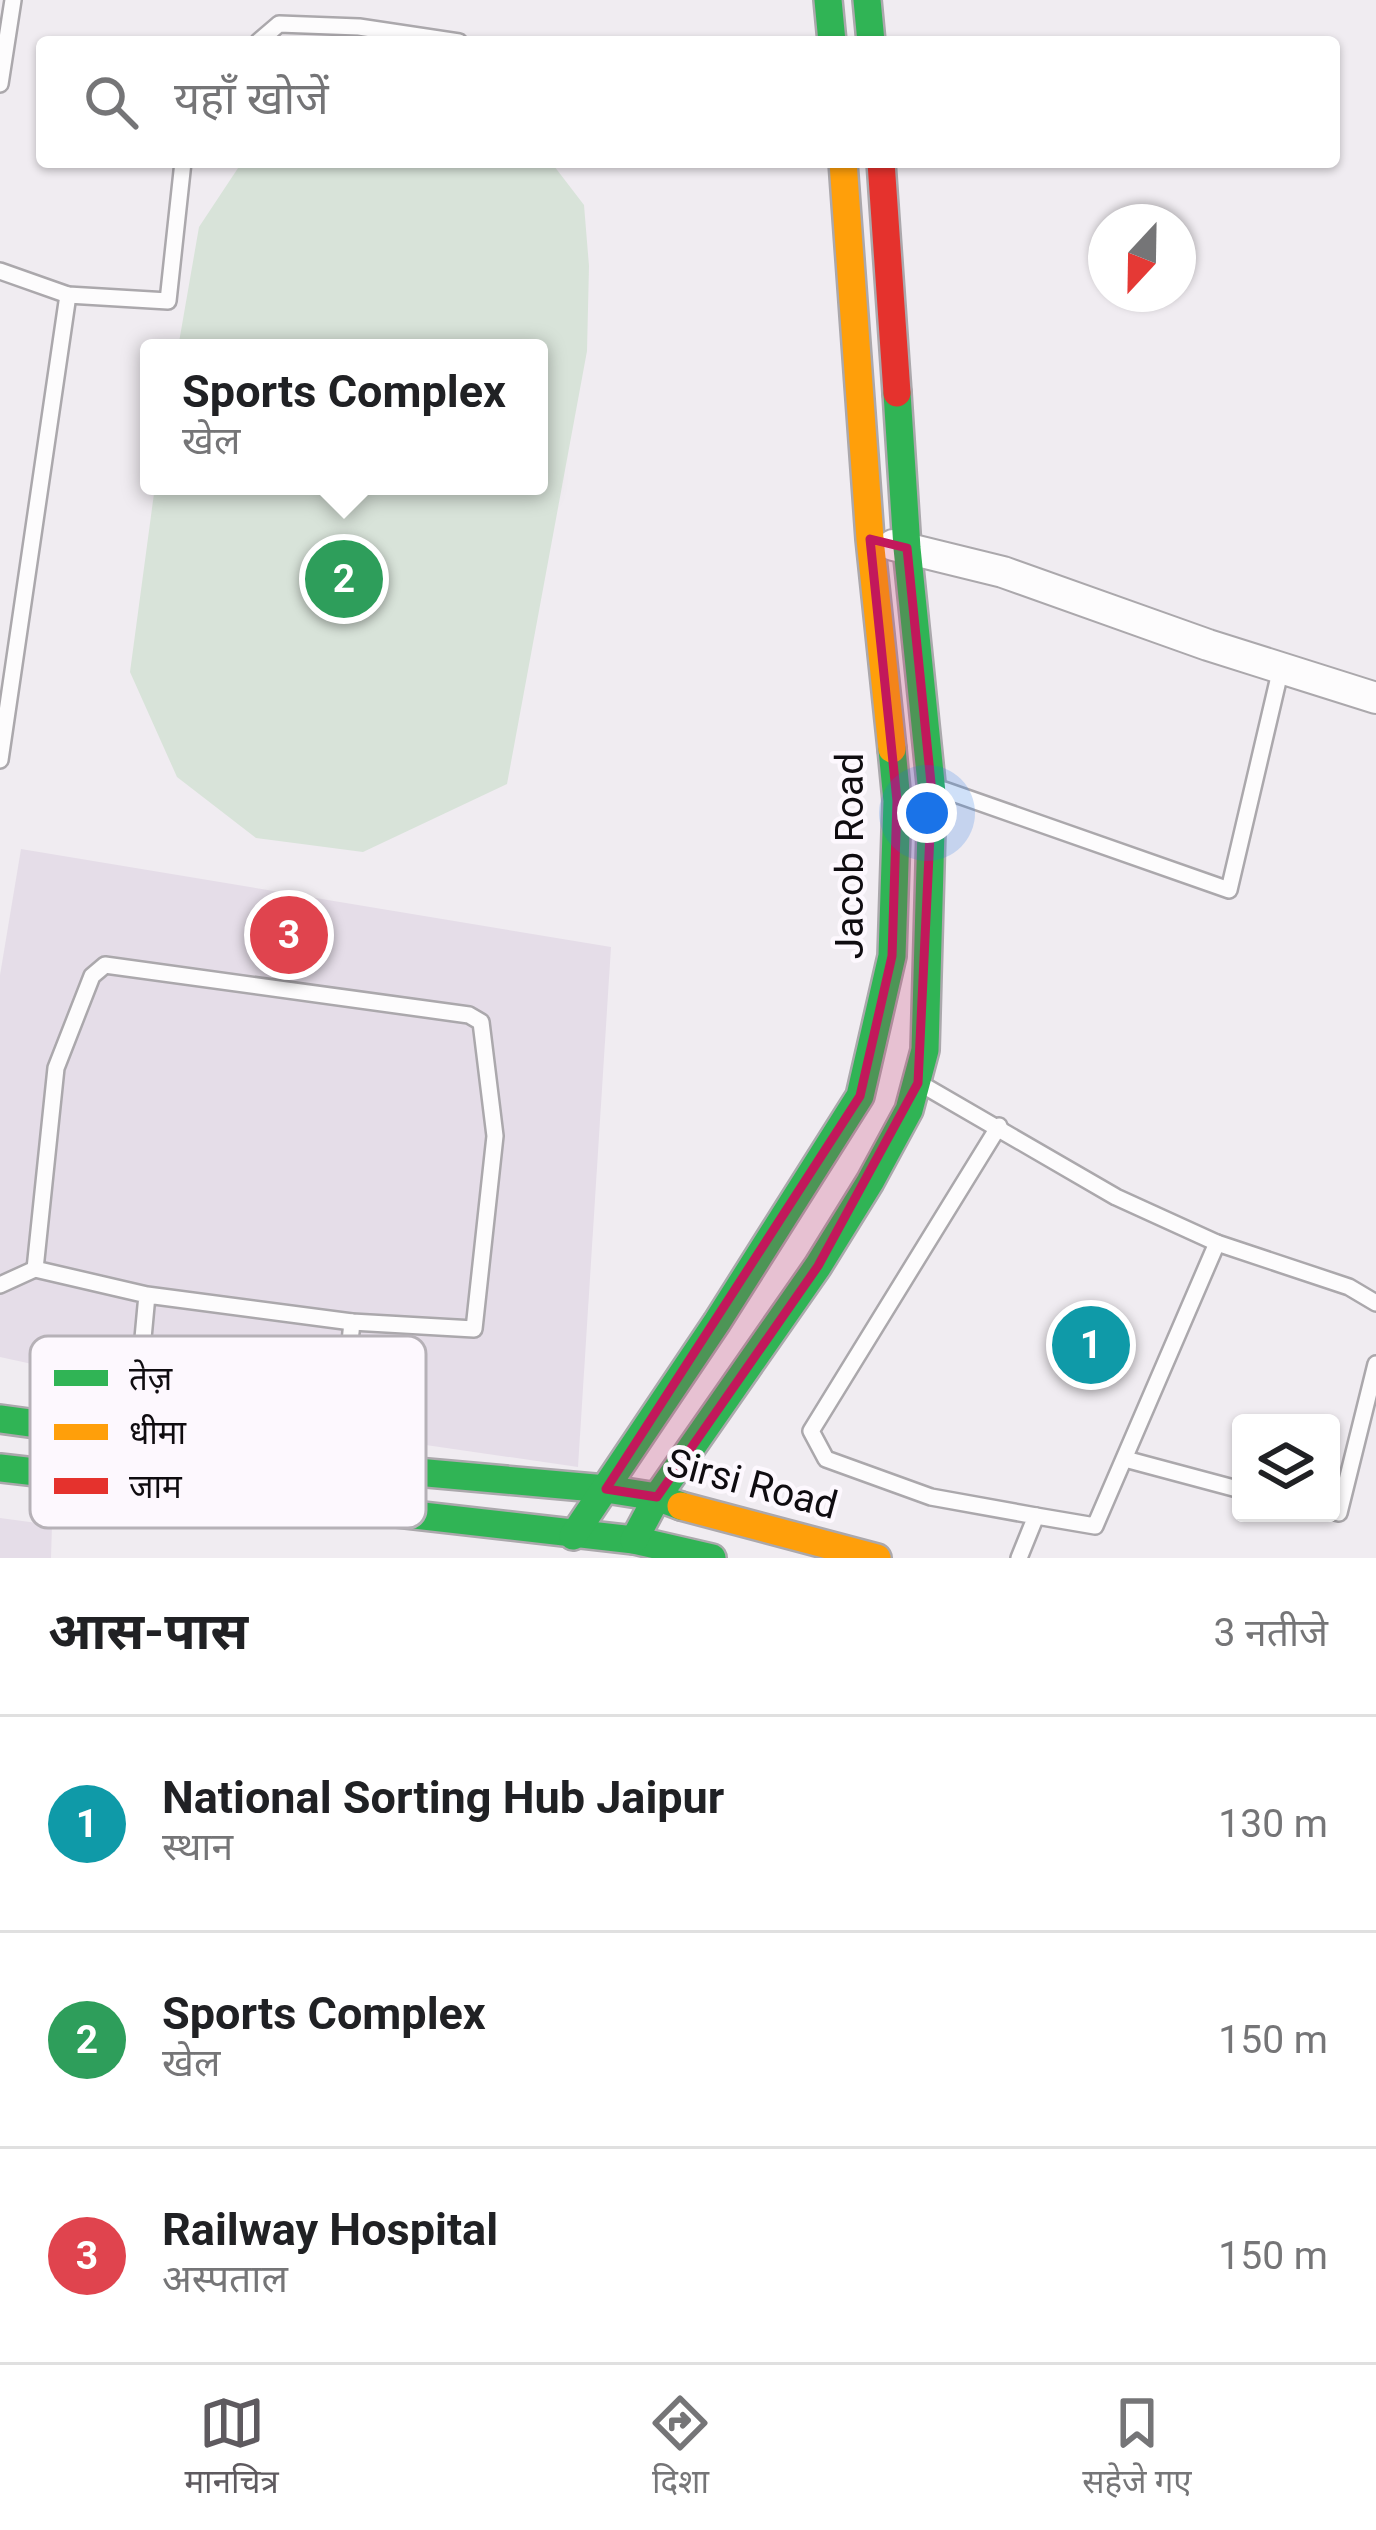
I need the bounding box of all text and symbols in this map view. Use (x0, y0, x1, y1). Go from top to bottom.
search box (36, 36, 1340, 168)
icon: search (78, 69, 144, 135)
text: यहाँ खोजें (174, 72, 329, 125)
north arrow (1088, 204, 1196, 312)
popup (140, 339, 548, 495)
text: Sports Complex (182, 365, 506, 418)
text: खेल (182, 418, 240, 464)
pin: 2 (305, 534, 383, 624)
street label: Jacob Road (827, 753, 873, 959)
your location (897, 783, 957, 843)
pin: 3 (250, 890, 328, 980)
pin: 1 (1052, 1300, 1130, 1390)
legend (30, 1336, 426, 1528)
text: तेज़ (129, 1359, 173, 1398)
text: धीमा (129, 1413, 188, 1452)
map controls (1232, 1414, 1340, 1522)
button: layers (1232, 1414, 1340, 1522)
street label: Sirsi Road (662, 1439, 842, 1529)
text: जाम (129, 1467, 183, 1506)
text: आस-पास (48, 1602, 248, 1661)
text: 3 नतीजे (1213, 1610, 1328, 1656)
text: National Sorting Hub Jaipur (162, 1771, 724, 1824)
text: 1 (76, 1801, 98, 1847)
text: 130 m (1218, 1801, 1328, 1847)
text: स्थान (162, 1824, 233, 1870)
text: Sports Complex (162, 1987, 486, 2040)
text: 2 (76, 2017, 98, 2063)
text: 150 m (1218, 2017, 1328, 2063)
text: खेल (162, 2040, 220, 2086)
text: Railway Hospital (162, 2203, 498, 2256)
text: 3 (76, 2233, 98, 2279)
text: 150 m (1218, 2233, 1328, 2279)
text: अस्पताल (162, 2256, 288, 2302)
tab: मानचित्र (184, 2390, 279, 2506)
tab: दिशा (647, 2390, 713, 2506)
tab: सहेजे गए (1082, 2390, 1192, 2506)

